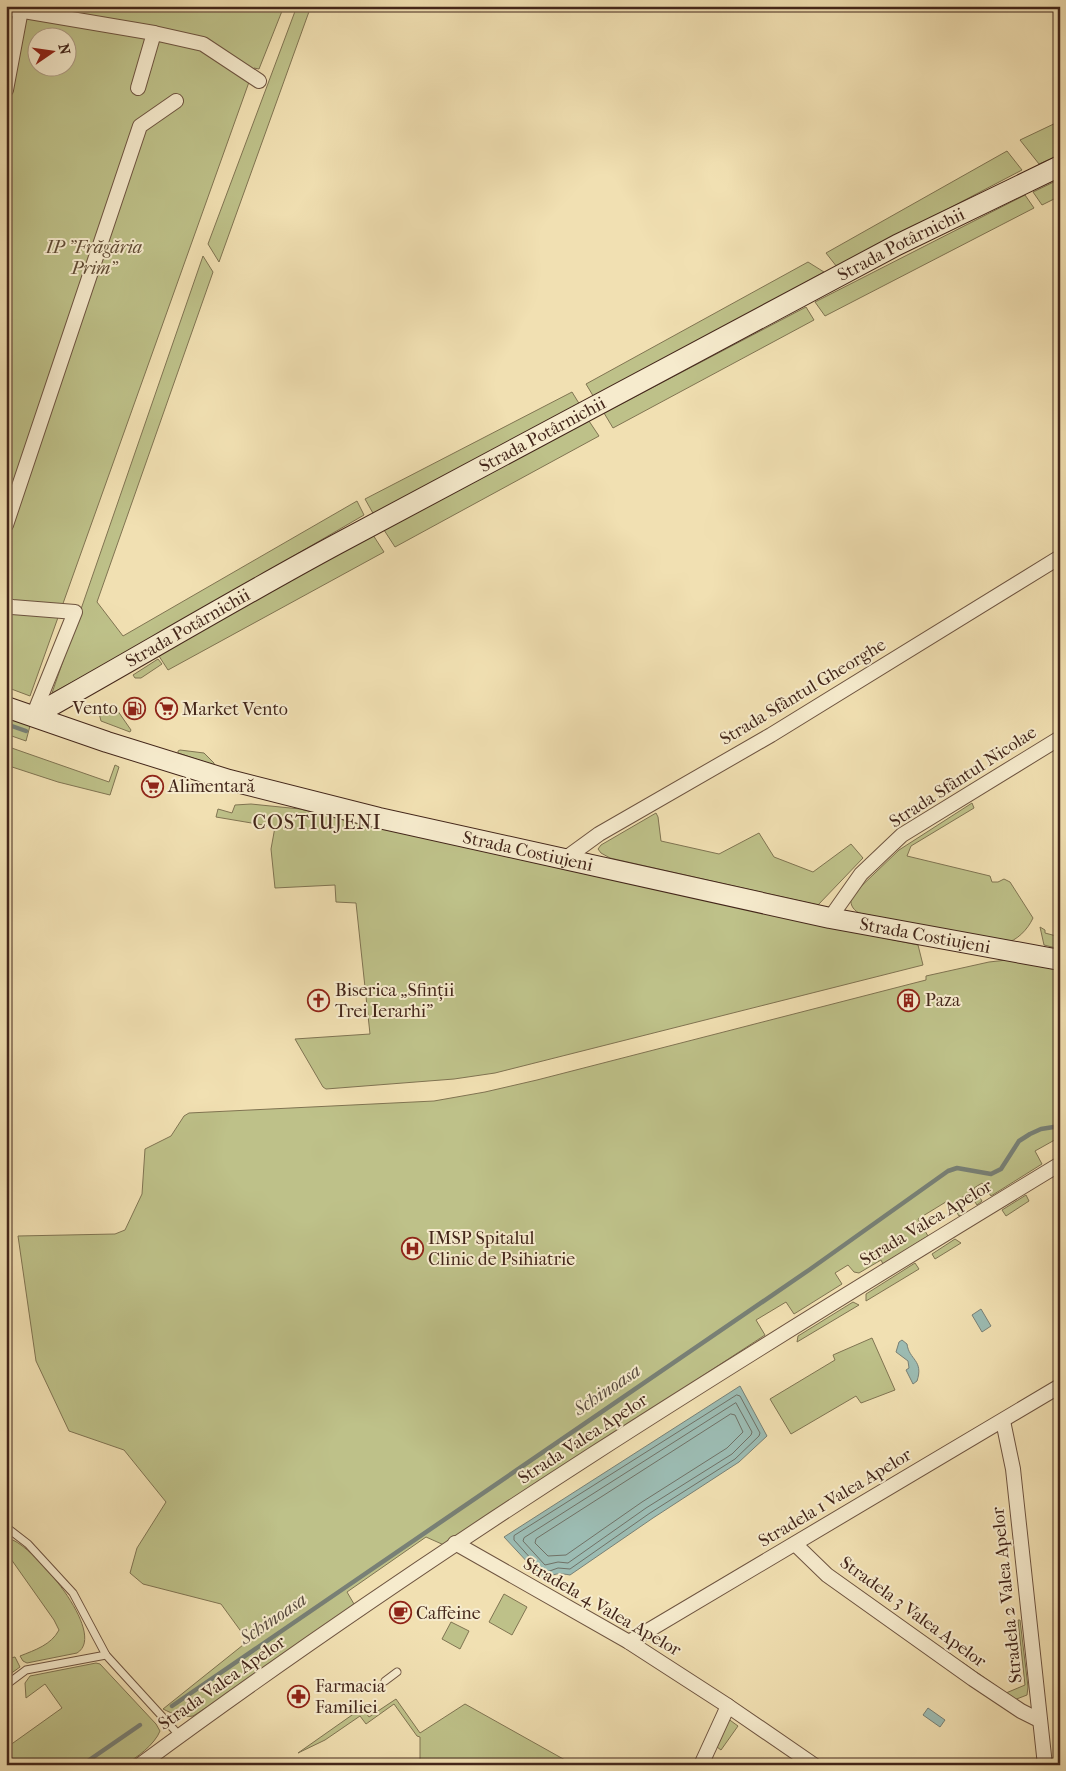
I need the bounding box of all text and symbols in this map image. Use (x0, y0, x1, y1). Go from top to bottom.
north arrow (28, 28, 78, 78)
text: N (55, 42, 74, 57)
street label: Strada Potârnichii (834, 203, 969, 285)
park label: IP "Frăgăria Prim" (45, 237, 142, 279)
street label: Strada Potârnichii (476, 392, 610, 477)
street label: Strada Potârnichii (122, 584, 254, 672)
street label: Strada Sfântul Gheorghe (716, 634, 890, 750)
fuel station icon: Vento (122, 696, 146, 720)
supermarket icon: Market Vento (154, 697, 178, 721)
place label: Vento (72, 698, 118, 719)
place label: Market Vento (182, 699, 288, 720)
street label: Strada Sfântul Nicolae (886, 722, 1040, 832)
supermarket icon: Alimentară (140, 774, 164, 798)
place label: Alimentară (167, 776, 255, 797)
district label: COSTIUJENI (253, 811, 381, 834)
street label: Strada Costiujeni (461, 826, 596, 876)
street label: Strada Costiujeni (858, 913, 993, 958)
place label: Biserica „Sfinții Trei Ierarhi” (335, 980, 455, 1022)
church icon: Biserica „Sfinții Trei Ierarhi” (307, 988, 331, 1012)
building icon: Paza (897, 988, 921, 1012)
place label: Paza (925, 990, 961, 1011)
street label: Strada Valea Apelor (856, 1175, 996, 1271)
place label: IMSP Spitalul Clinic de Psihiatrie (428, 1228, 575, 1270)
hospital icon: IMSP Spitalul Clinic de Psihiatrie (400, 1236, 424, 1260)
water label: Schinoasa (568, 1360, 645, 1421)
street label: Strada Valea Apelor (514, 1389, 652, 1489)
street label: Stradela 1 Valea Apelor (755, 1444, 915, 1552)
street label: Stradela 2 Valea Apelor (987, 1505, 1027, 1684)
street label: Stradela 3 Valea Apelor (836, 1552, 990, 1672)
street label: Stradela 4 Valea Apelor (519, 1553, 685, 1661)
water label: Schinoasa (234, 1589, 311, 1650)
cafe icon: Caffeine (388, 1601, 412, 1625)
place label: Caffeine (416, 1603, 481, 1624)
street label: Strada Valea Apelor (154, 1631, 290, 1735)
place label: Farmacia Familiei (315, 1676, 386, 1718)
pharmacy icon: Farmacia Familiei (287, 1684, 311, 1708)

